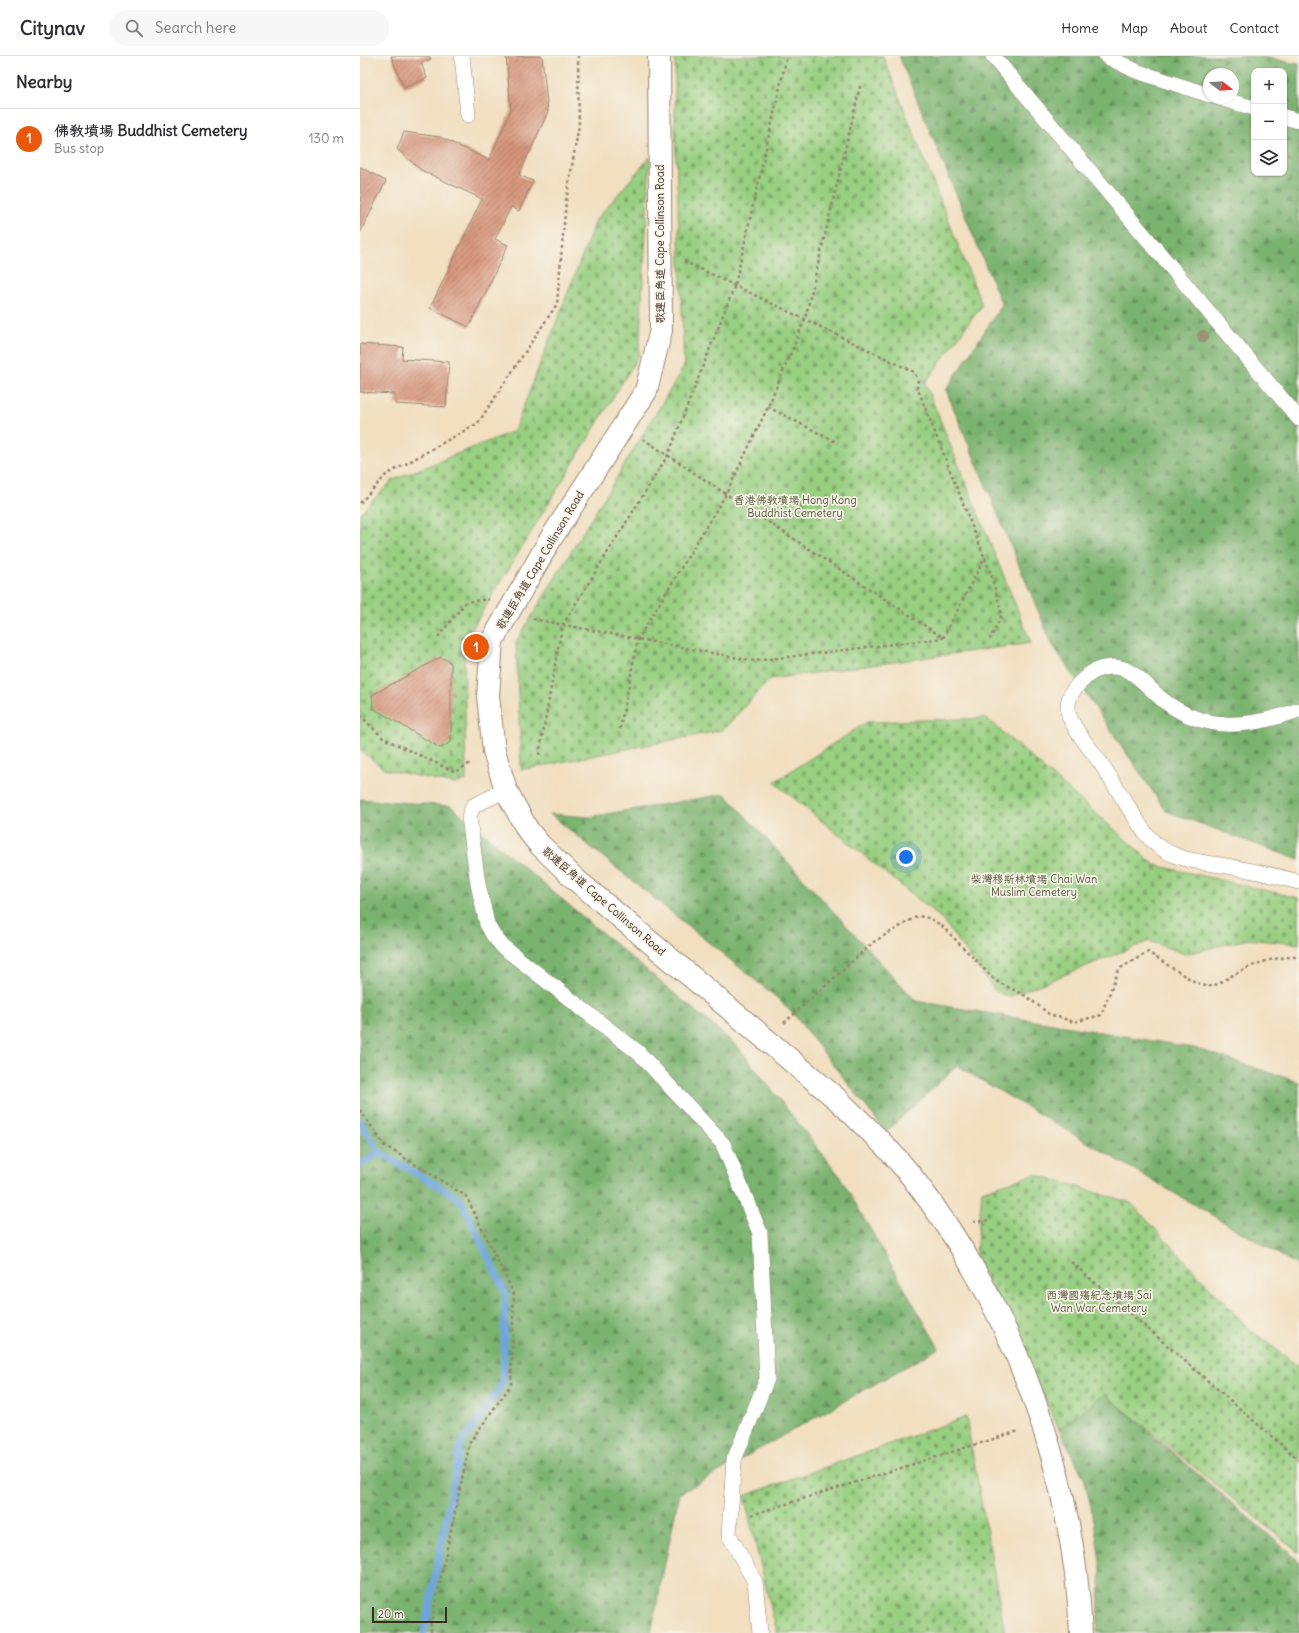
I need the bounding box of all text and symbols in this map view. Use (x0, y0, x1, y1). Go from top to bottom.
search box (109, 10, 389, 46)
text: Citynav (20, 16, 85, 40)
icon: search (123, 17, 145, 39)
text: Search here (155, 18, 236, 37)
text: Home (1061, 19, 1099, 37)
text: Map (1121, 19, 1148, 37)
text: About (1170, 19, 1208, 37)
text: Contact (1230, 19, 1279, 37)
north arrow (1203, 68, 1239, 104)
map controls (1251, 68, 1287, 176)
button: + (1251, 68, 1287, 104)
text: Nearby (16, 71, 72, 93)
button: − (1251, 104, 1287, 140)
text: 佛教墳場 Buddhist Cemetery (54, 121, 248, 140)
text: 1 (26, 130, 32, 147)
text: 130 m (308, 130, 344, 147)
text: Bus stop (54, 140, 104, 157)
button: layers (1251, 140, 1287, 176)
street label: 歌連臣角道 Cape Collinson Road (653, 164, 667, 323)
street label: 歌連臣角道 Cape Collinson Road (493, 488, 587, 632)
park label: 香港佛教墳場 Hong Kong Buddhist Cemetery (733, 493, 857, 520)
pin: 1 (463, 632, 489, 662)
street label: 歌連臣角道 Cape Collinson Road (539, 844, 669, 959)
your location (896, 847, 916, 867)
park label: 柴灣穆斯林墳場 Chai Wan Muslim Cemetery (971, 872, 1097, 899)
park label: 西灣國殤紀念墳場 Sai Wan War Cemetery (1046, 1288, 1152, 1315)
scale bar (372, 1605, 447, 1624)
text: 20 m (378, 1607, 404, 1621)

